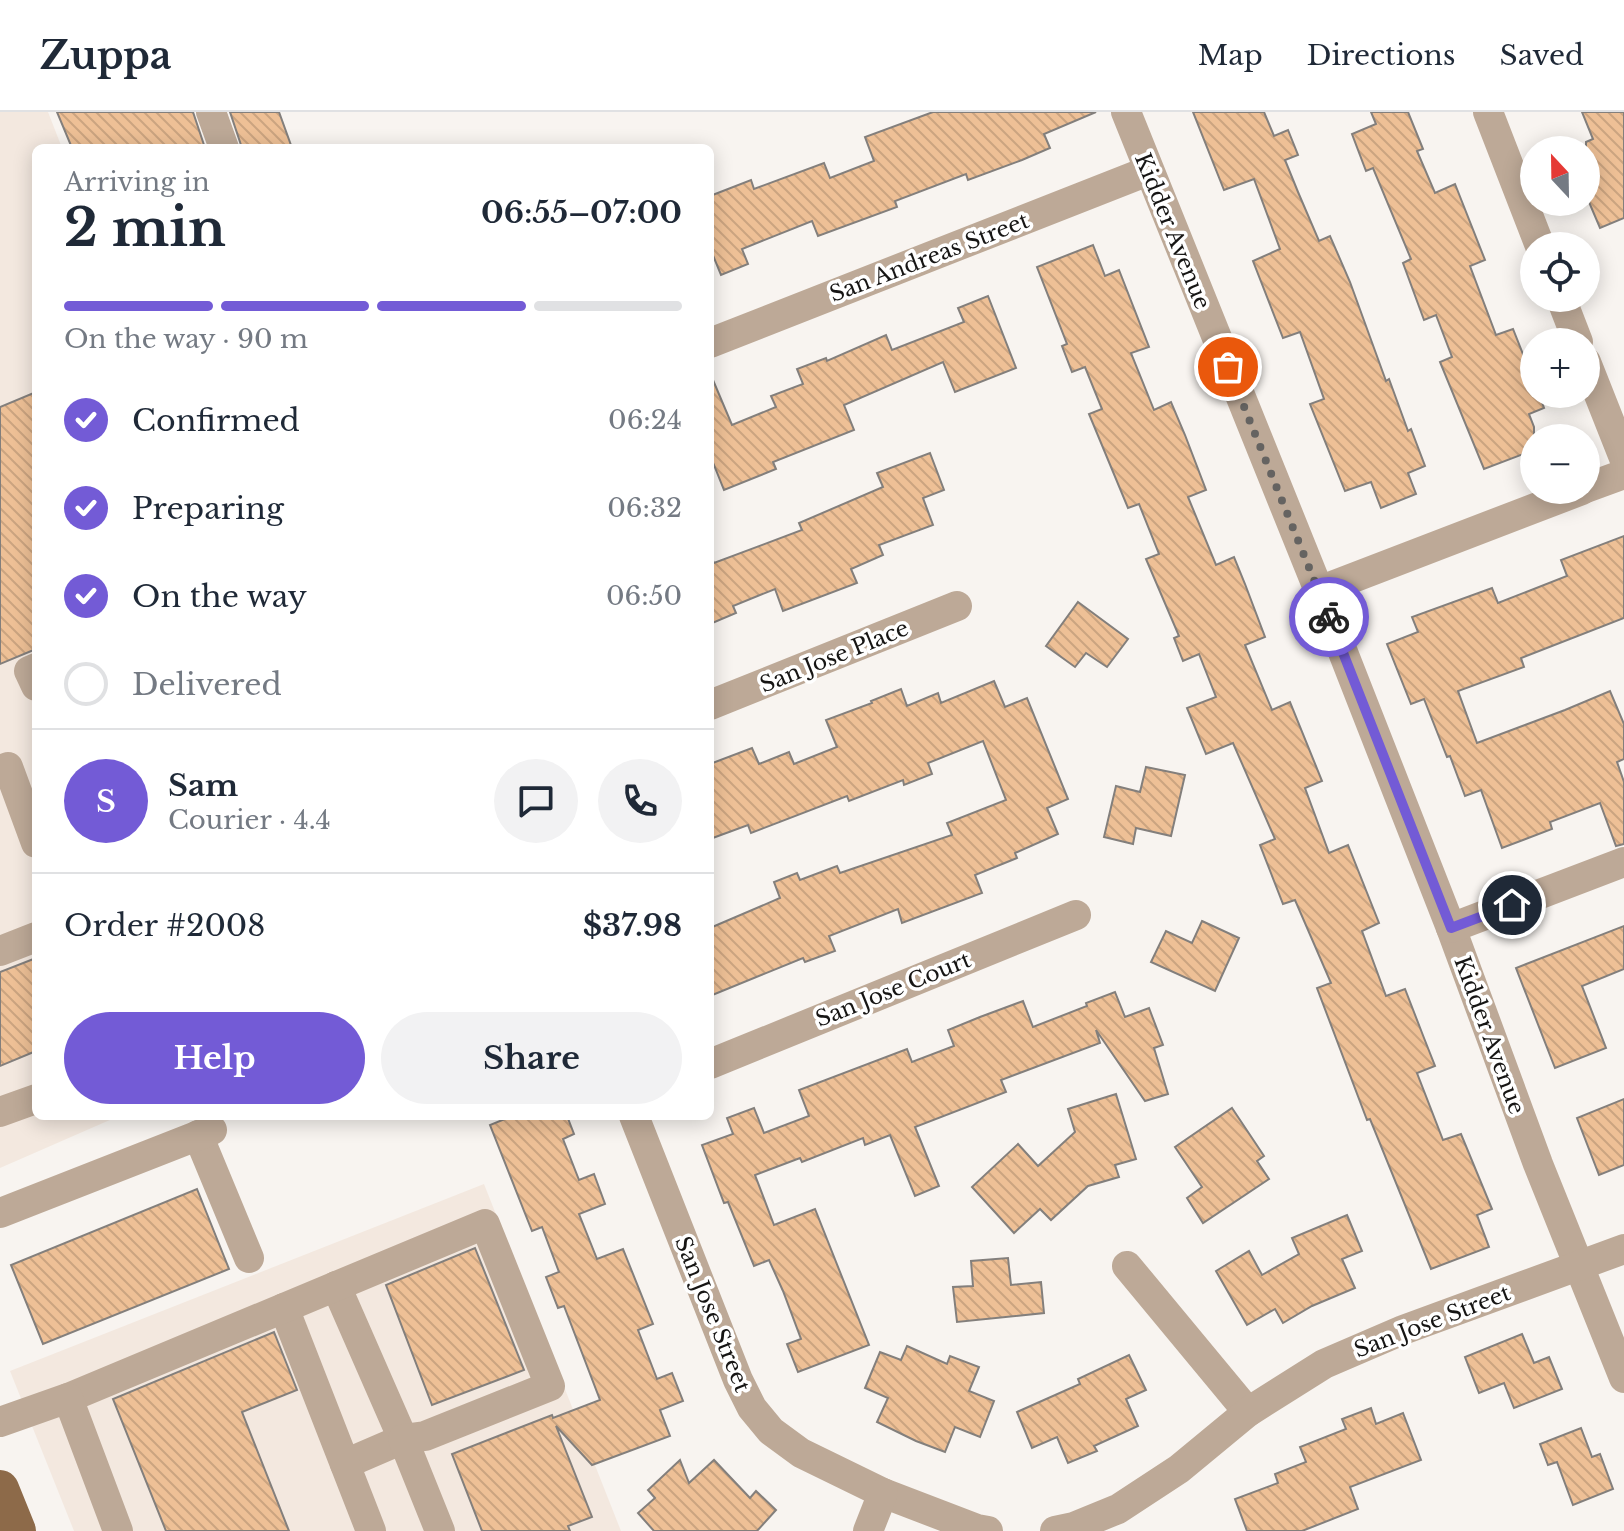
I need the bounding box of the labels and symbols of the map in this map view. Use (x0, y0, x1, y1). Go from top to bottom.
north arrow (1520, 136, 1600, 216)
street label: Kidder Avenue (1129, 149, 1216, 313)
street label: San Andreas Street (826, 207, 1033, 308)
pin (1194, 333, 1262, 401)
courier (1289, 577, 1369, 657)
street label: San Jose Place (756, 614, 913, 699)
pin (1478, 871, 1546, 939)
street label: San Jose Court (812, 946, 975, 1033)
street label: Kidder Avenue (1448, 953, 1531, 1118)
street label: San Jose Street (669, 1232, 756, 1397)
street label: San Jose Street (1350, 1279, 1515, 1364)

